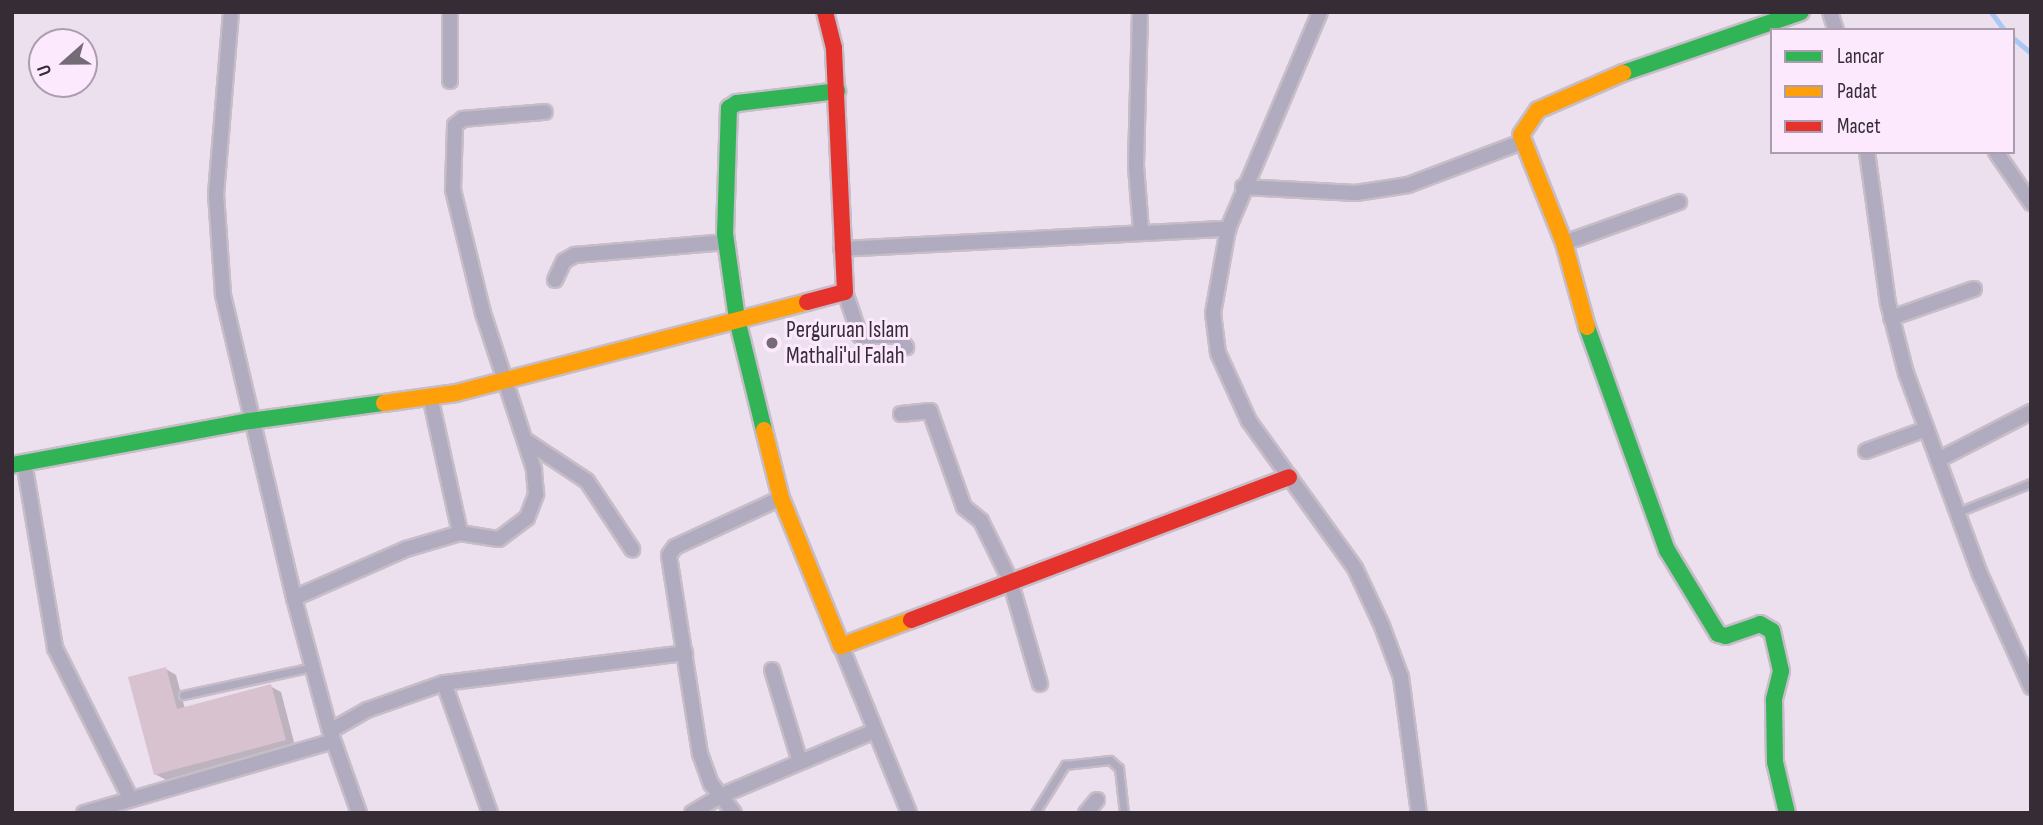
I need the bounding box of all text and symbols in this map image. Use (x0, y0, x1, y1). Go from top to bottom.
north arrow (28, 28, 98, 98)
legend (1770, 28, 2015, 154)
text: Lancar (1837, 44, 1884, 69)
text: U (32, 61, 57, 79)
text: Padat (1837, 79, 1877, 104)
text: Macet (1837, 114, 1881, 139)
place label: Perguruan Islam Mathali'ul Falah (786, 316, 909, 370)
marker: Perguruan Islam Mathali'ul Falah (764, 335, 780, 351)

